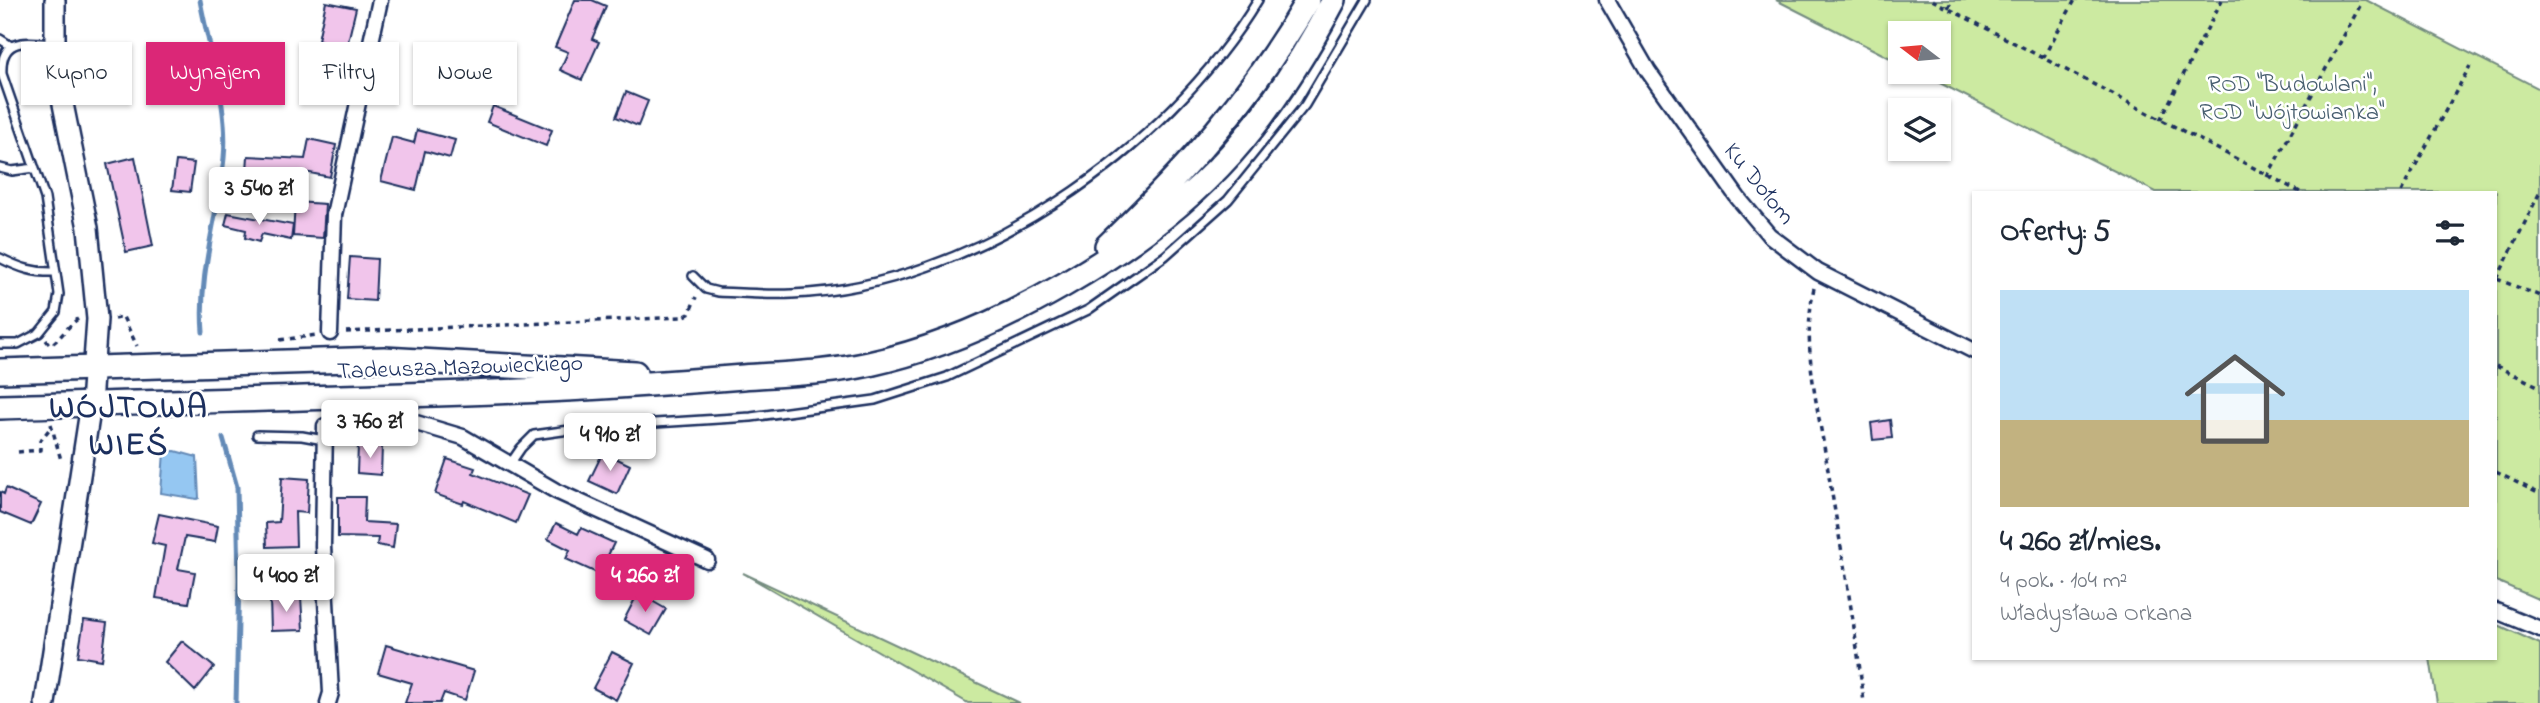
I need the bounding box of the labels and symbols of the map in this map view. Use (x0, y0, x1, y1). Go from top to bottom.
north arrow (1888, 21, 1951, 84)
park label: ROD "Budowlani", ROD "Wójtowianka" (2199, 68, 2385, 131)
street label: Ku Dołom (1714, 136, 1802, 233)
pin: 3 540 zł (187, 168, 331, 227)
street label: Tadeusza Mazowieckiego (336, 347, 584, 390)
district label: WÓJTOWA WIEŚ (49, 386, 209, 470)
pin: 3 760 zł (298, 400, 442, 460)
pin: 4 910 zł (538, 414, 682, 473)
pin: 4 400 zł (214, 554, 358, 614)
pin: 4 260 zł (573, 554, 717, 614)

